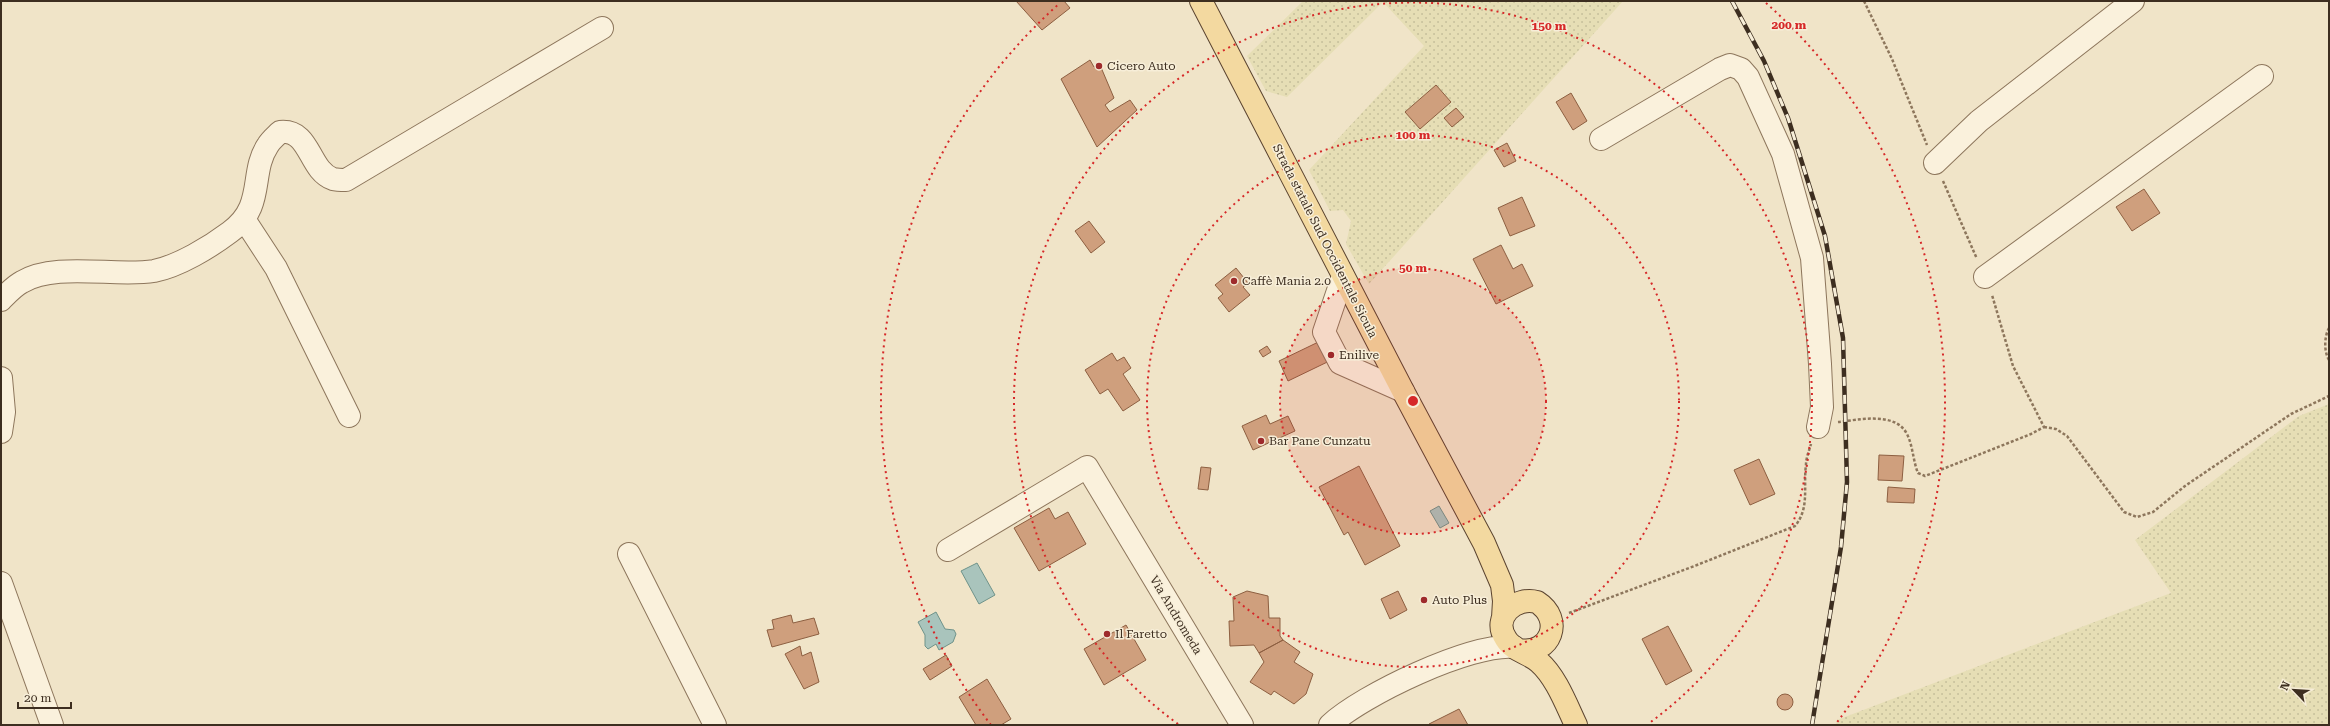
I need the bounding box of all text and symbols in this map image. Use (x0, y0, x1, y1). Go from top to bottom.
text: 200 m (1772, 18, 1807, 32)
text: 150 m (1532, 19, 1567, 33)
place label: Cicero Auto (1107, 59, 1176, 73)
marker: Cicero Auto (1094, 61, 1104, 71)
text: 100 m (1396, 128, 1431, 142)
street label: Strada statale Sud Occidentale Sicula (1270, 142, 1380, 341)
text: 50 m (1399, 261, 1427, 275)
place label: Caffè Mania 2.0 (1242, 274, 1331, 288)
marker: Caffè Mania 2.0 (1229, 276, 1239, 286)
place label: Enilive (1339, 348, 1380, 362)
marker: Enilive (1326, 350, 1336, 360)
centre of rings (1406, 394, 1420, 408)
place label: Bar Pane Cunzatu (1269, 434, 1371, 448)
marker: Bar Pane Cunzatu (1256, 436, 1266, 446)
street label: Via Andromeda (1147, 573, 1205, 657)
place label: Auto Plus (1432, 593, 1487, 607)
marker: Auto Plus (1419, 595, 1429, 605)
place label: Il Faretto (1115, 627, 1167, 641)
marker: Il Faretto (1102, 629, 1112, 639)
north arrow (2274, 670, 2314, 710)
text: N (2278, 679, 2293, 693)
scale bar (18, 684, 71, 710)
text: 20 m (24, 691, 51, 705)

